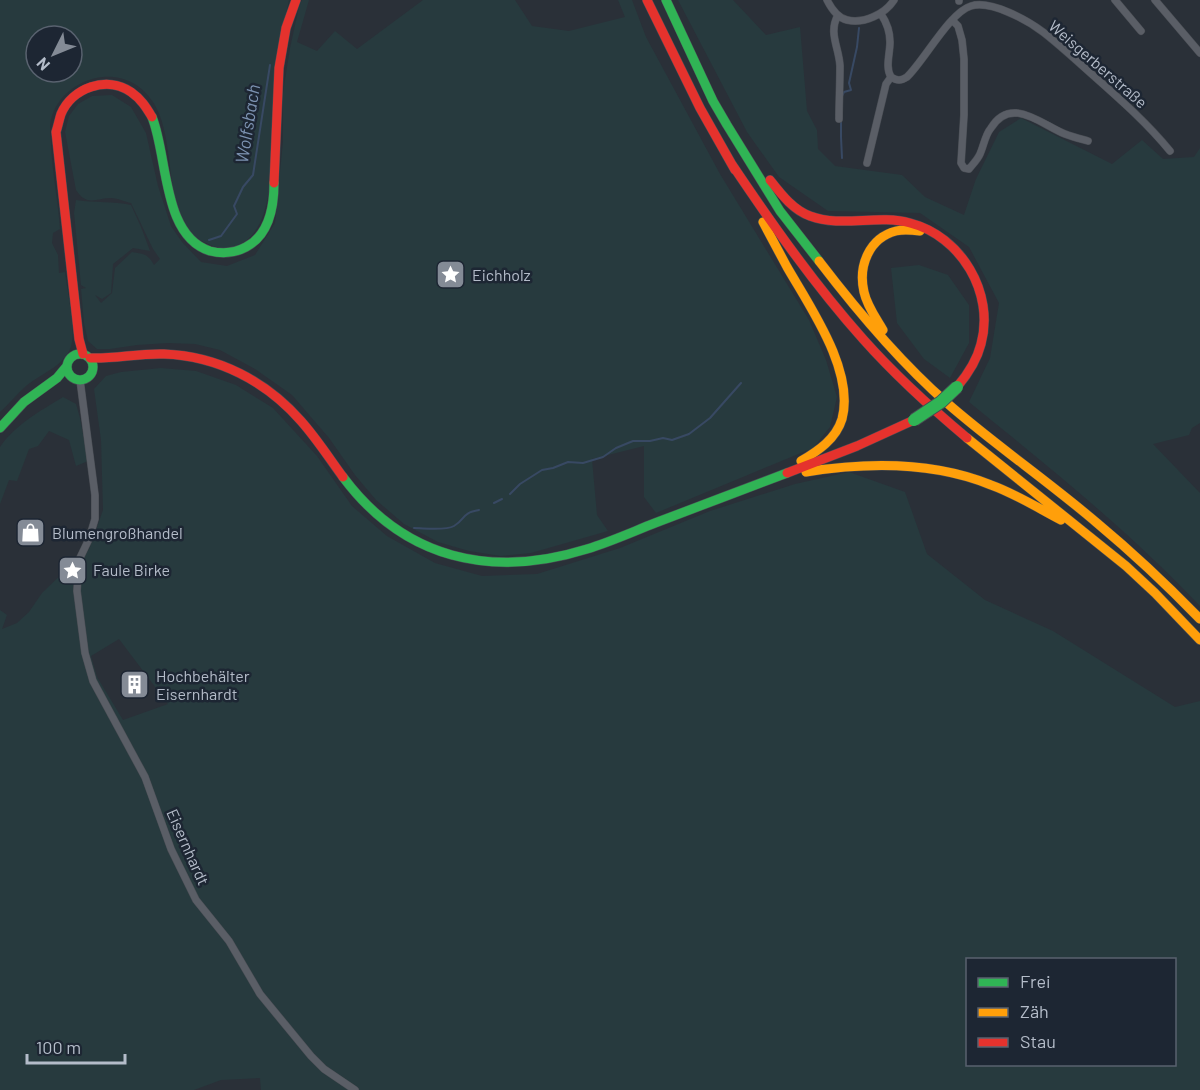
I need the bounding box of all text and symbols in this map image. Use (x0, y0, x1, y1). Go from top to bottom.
street label: Weisgerberstraße (1045, 16, 1151, 112)
north arrow (24, 24, 84, 84)
text: N (32, 54, 53, 75)
water label: Wolfsbach (230, 83, 264, 165)
place icon: Eichholz (435, 259, 467, 291)
place label: Eichholz (472, 265, 531, 284)
shop icon: Blumengroßhandel (15, 517, 47, 549)
place label: Blumengroßhandel (52, 523, 183, 542)
place icon: Faule Birke (56, 554, 88, 586)
place label: Faule Birke (93, 560, 170, 579)
place label: Hochbehälter Eisernhardt (156, 666, 250, 703)
building icon: Hochbehälter Eisernhardt (119, 669, 151, 701)
street label: Eisernhardt (163, 806, 214, 888)
legend (966, 958, 1176, 1066)
text: Frei (1020, 970, 1051, 992)
text: Zäh (1020, 1000, 1049, 1022)
scale bar (27, 1027, 124, 1065)
text: Stau (1020, 1030, 1056, 1052)
text: 100 m (36, 1036, 81, 1058)

